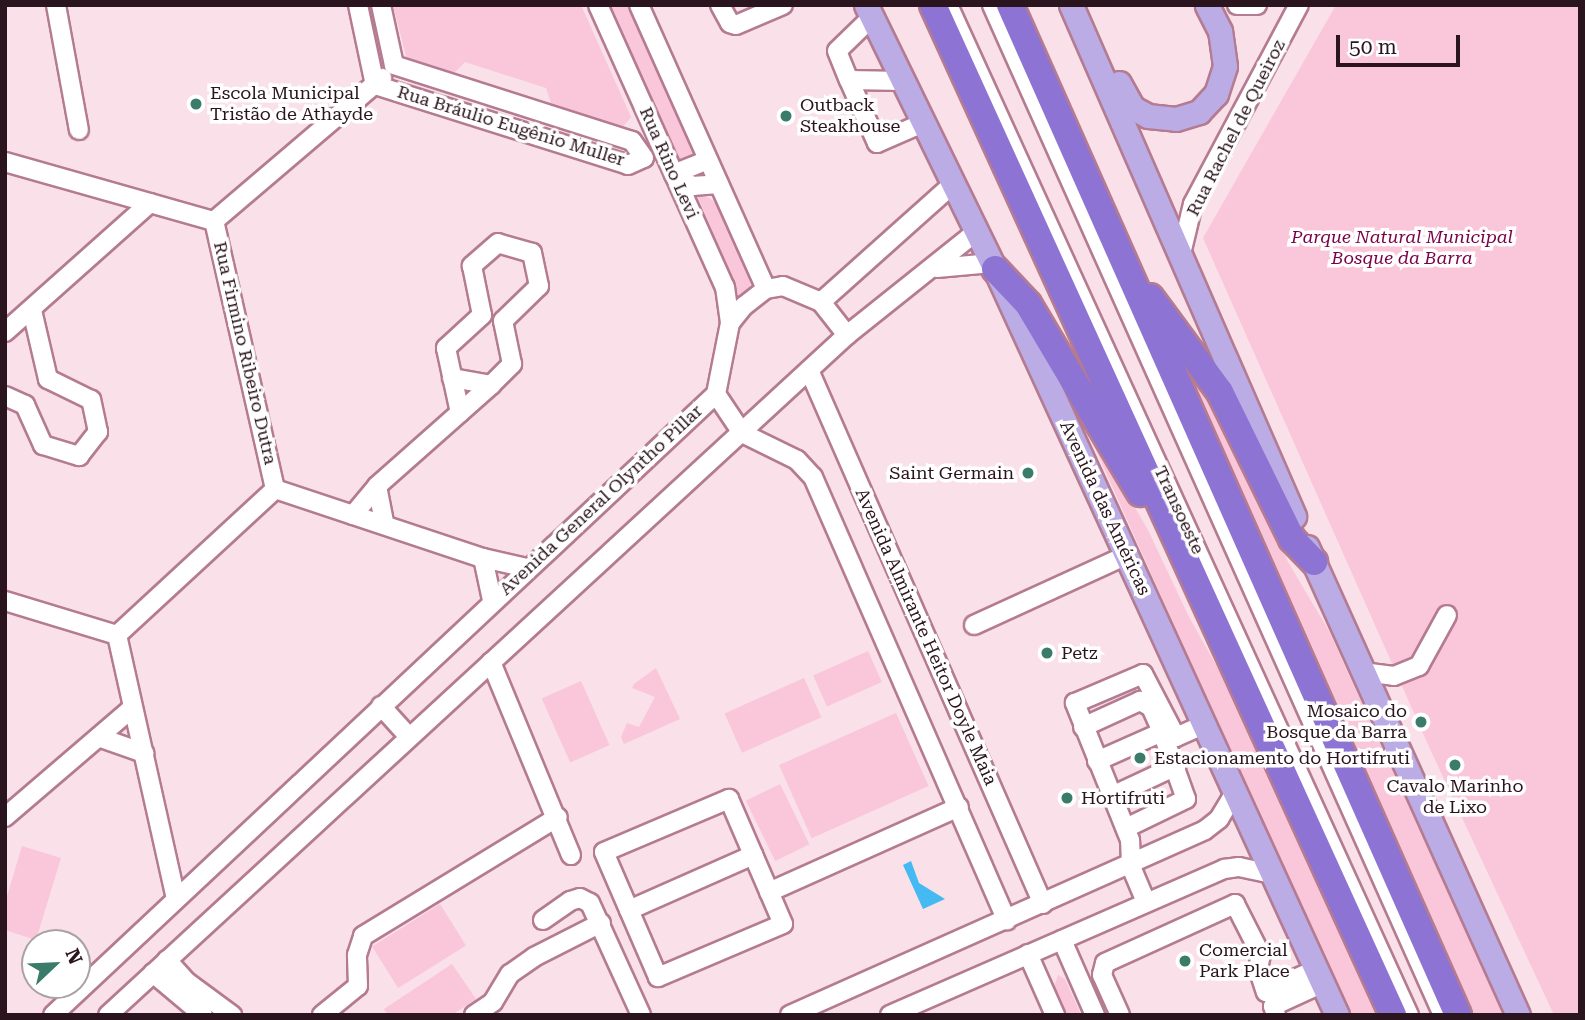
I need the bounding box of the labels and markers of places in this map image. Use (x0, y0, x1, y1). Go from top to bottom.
place label: Escola Municipal Tristão de Athayde (210, 83, 373, 126)
place label: Outback Steakhouse (800, 95, 900, 138)
marker: Escola Municipal Tristão de Athayde (188, 96, 204, 112)
marker: Outback Steakhouse (778, 108, 794, 124)
place label: Saint Germain (889, 462, 1014, 484)
marker: Saint Germain (1020, 465, 1036, 481)
place label: Petz (1061, 642, 1097, 664)
marker: Petz (1039, 645, 1055, 661)
place label: Mosaico do Bosque da Barra (1266, 701, 1407, 744)
marker: Mosaico do Bosque da Barra (1413, 714, 1429, 730)
place label: Estacionamento do Hortifruti (1154, 747, 1410, 769)
marker: Estacionamento do Hortifruti (1132, 750, 1148, 766)
marker: Cavalo Marinho de Lixo (1447, 757, 1463, 773)
place label: Cavalo Marinho de Lixo (1386, 776, 1524, 818)
place label: Hortifruti (1081, 787, 1165, 809)
marker: Hortifruti (1059, 790, 1075, 806)
place label: Comercial Park Place (1199, 940, 1290, 982)
marker: Comercial Park Place (1177, 953, 1193, 969)

